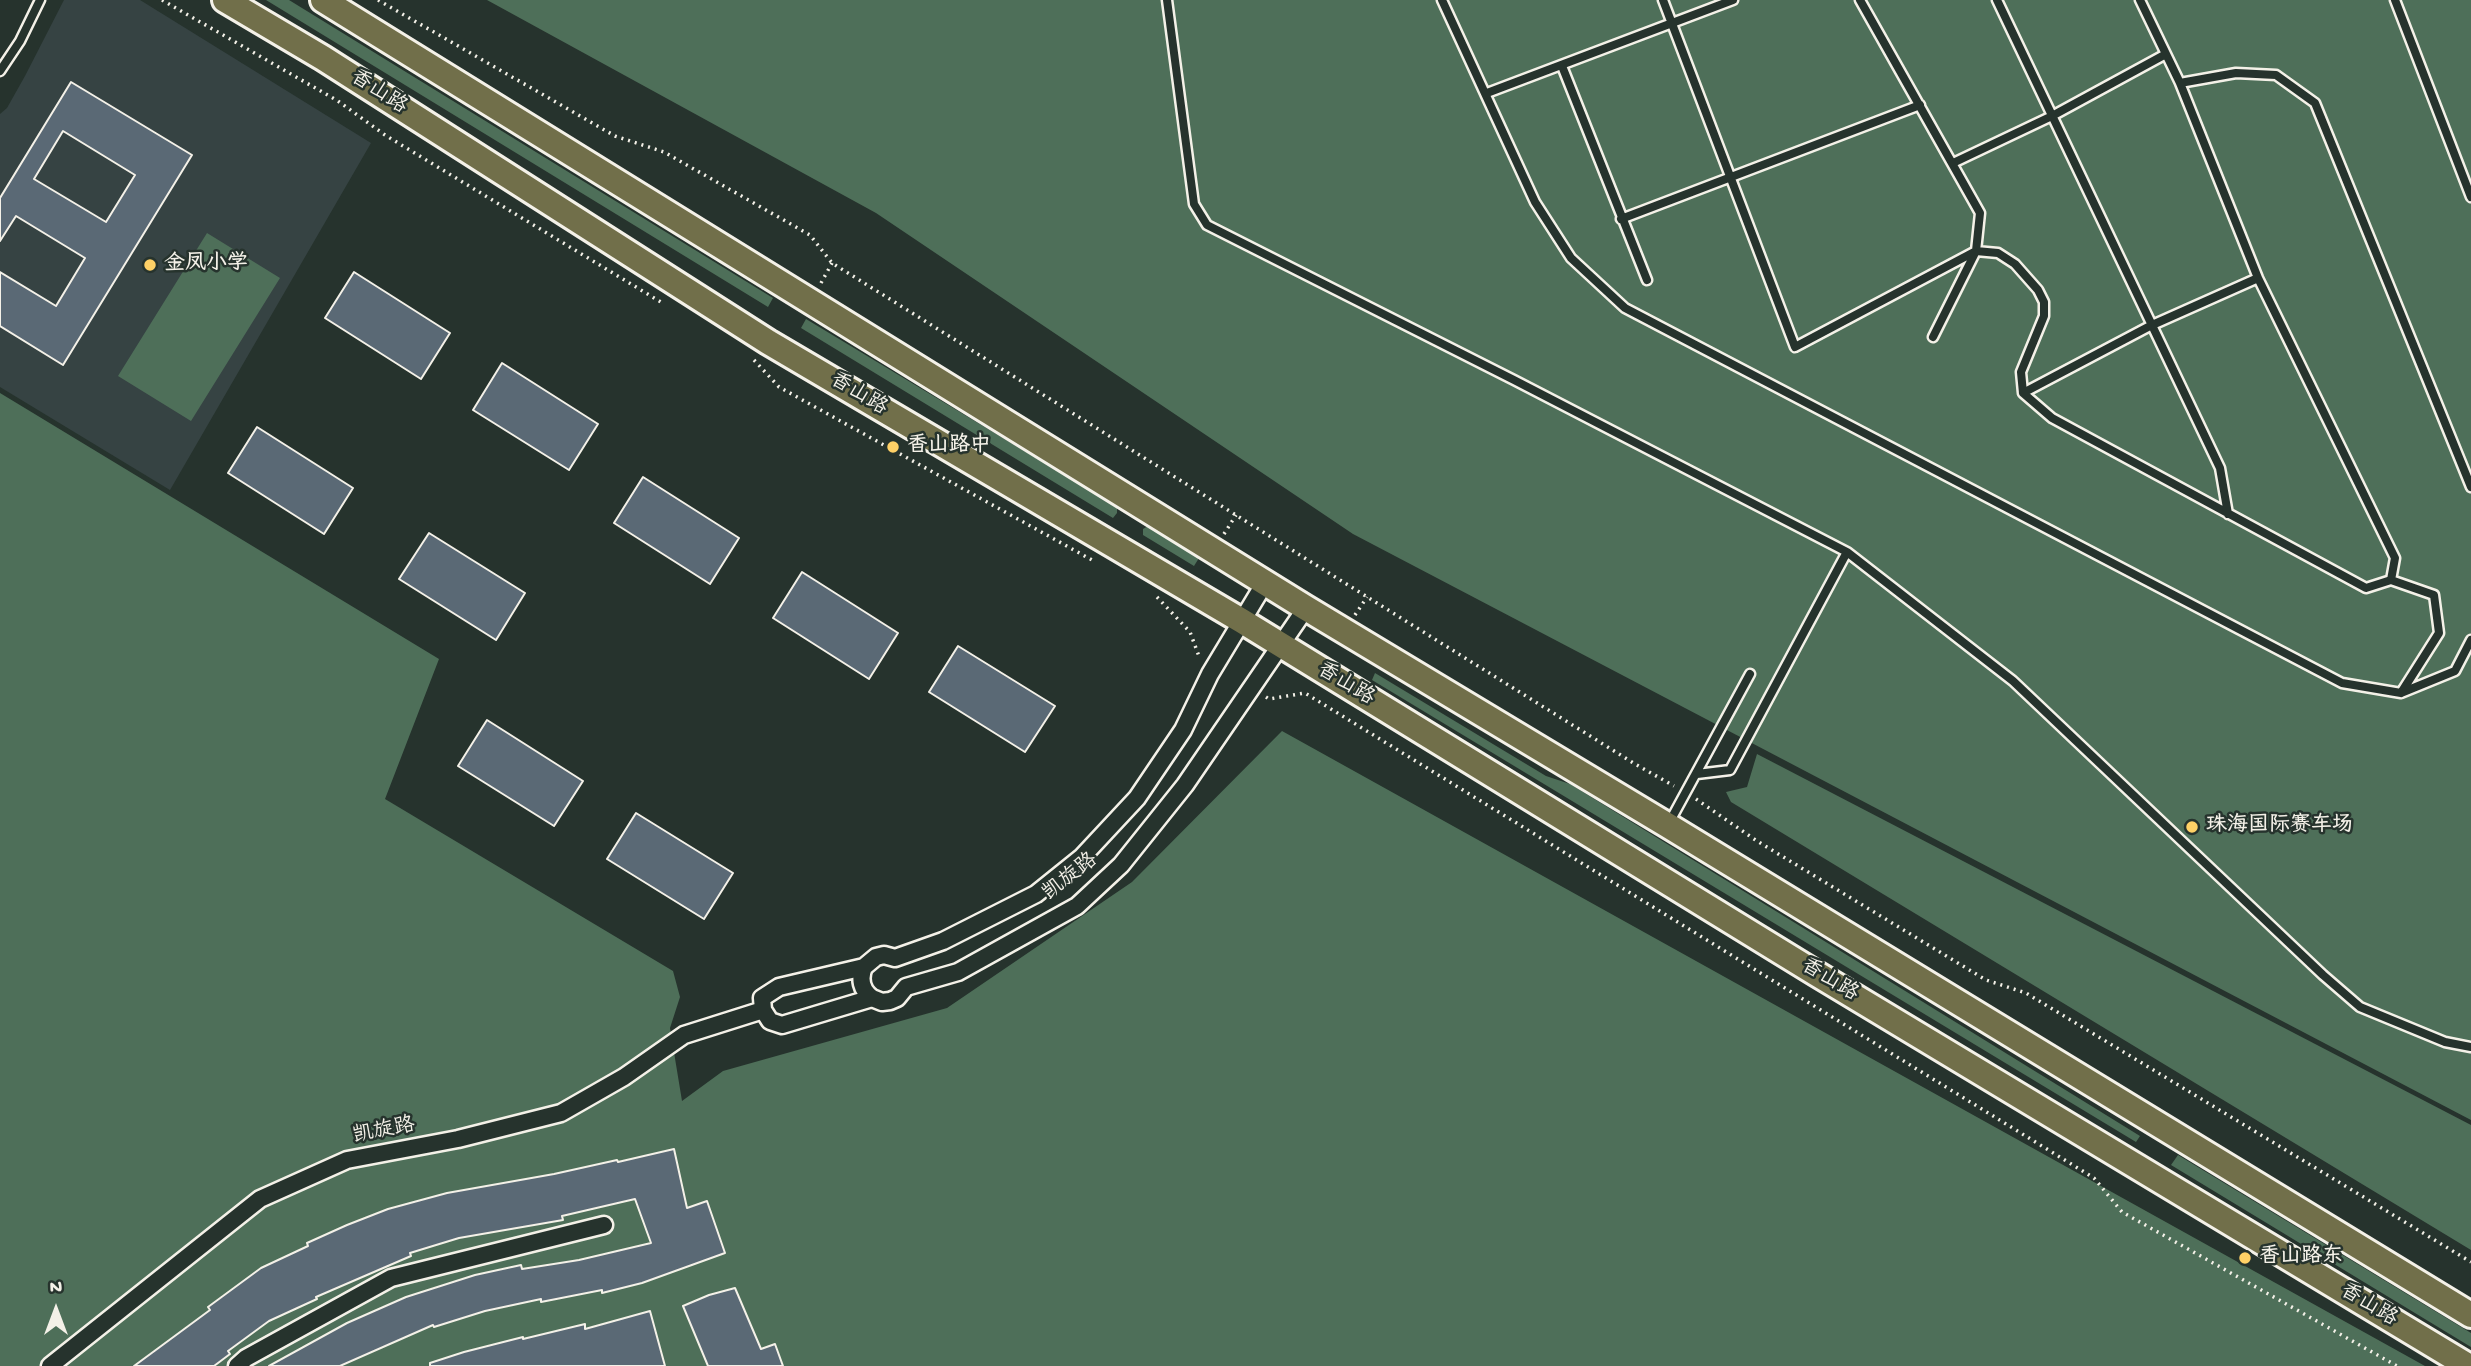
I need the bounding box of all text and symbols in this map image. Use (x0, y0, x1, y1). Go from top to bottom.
street label: 香山路 (345, 65, 411, 121)
place label: 金凤小学 (164, 252, 248, 278)
marker: 金凤小学 (142, 257, 158, 273)
street label: 香山路 (825, 368, 891, 422)
place label: 香山路中 (907, 434, 991, 460)
marker: 香山路中 (885, 439, 901, 455)
street label: 香山路 (1312, 658, 1378, 712)
place label: 珠海国际赛车场 (2206, 814, 2353, 840)
marker: 珠海国际赛车场 (2184, 819, 2200, 835)
street label: 凯旋路 (1038, 849, 1104, 907)
street label: 香山路 (1796, 954, 1862, 1008)
street label: 凯旋路 (351, 1114, 417, 1150)
place label: 香山路东 (2259, 1245, 2343, 1271)
marker: 香山路东 (2237, 1250, 2253, 1266)
north arrow (21, 1275, 91, 1345)
text: N (50, 1277, 62, 1300)
street label: 香山路 (2335, 1279, 2401, 1333)

